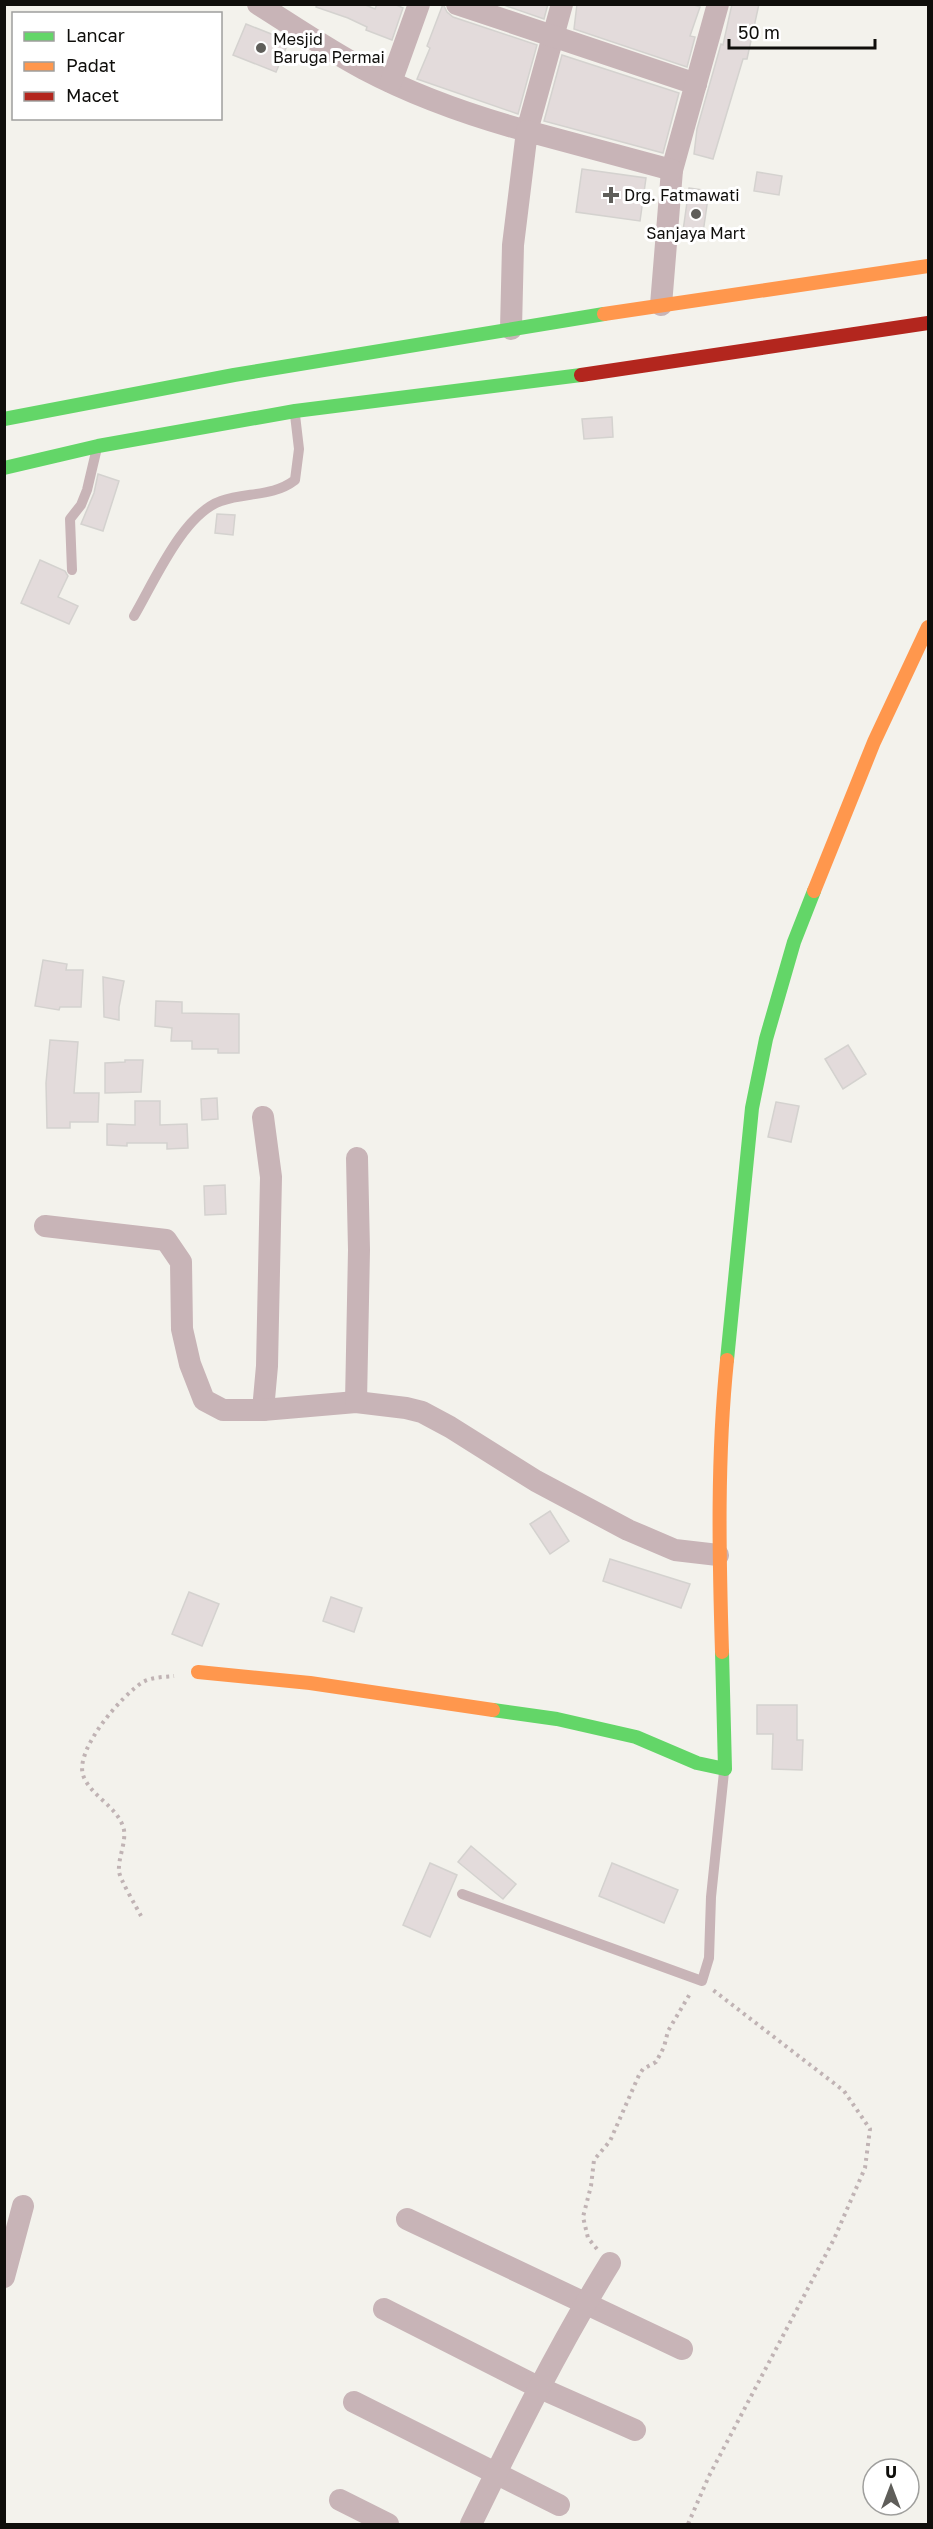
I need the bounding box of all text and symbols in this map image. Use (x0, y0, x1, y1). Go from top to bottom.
legend (12, 12, 222, 120)
scale bar (729, 12, 874, 50)
text: 50 m (738, 21, 780, 43)
text: Lancar (66, 24, 125, 46)
place label: Mesjid Baruga Permai (273, 29, 385, 67)
marker: Mesjid Baruga Permai (254, 41, 268, 55)
text: Padat (66, 54, 116, 76)
text: Macet (66, 84, 119, 106)
place label: Drg. Fatmawati (624, 185, 740, 205)
marker: Drg. Fatmawati (602, 186, 620, 204)
marker: Sanjaya Mart (689, 207, 703, 221)
place label: Sanjaya Mart (646, 223, 746, 243)
north arrow (861, 2457, 921, 2517)
text: U (885, 2462, 897, 2482)

